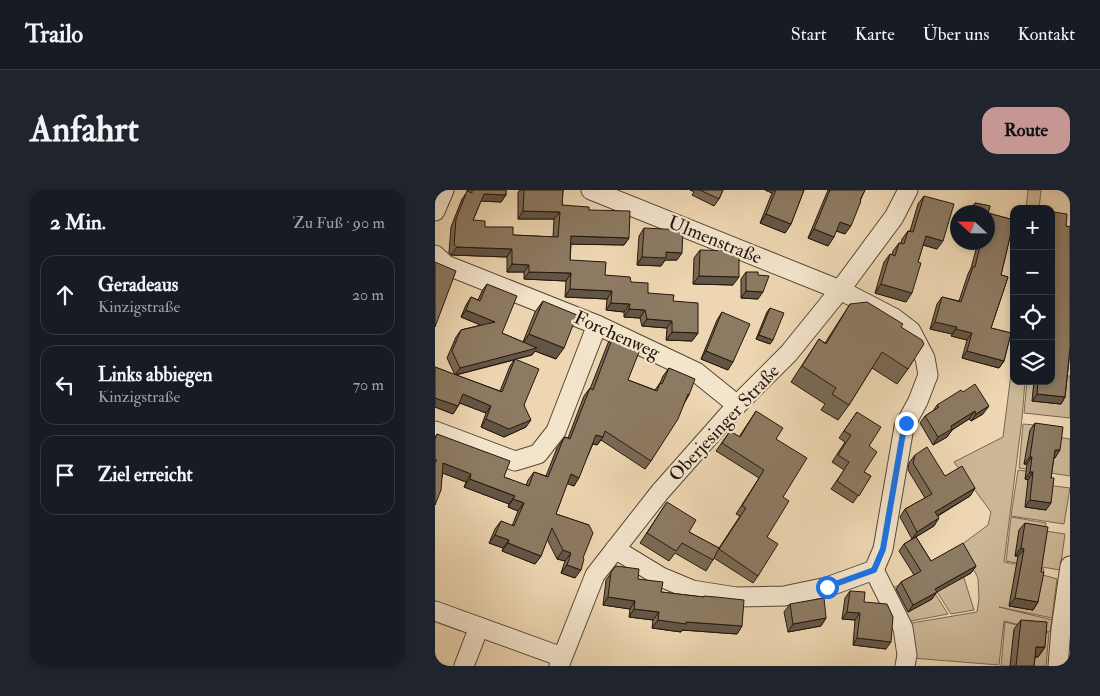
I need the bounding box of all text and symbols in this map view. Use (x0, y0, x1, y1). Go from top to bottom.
text: Trailo (25, 19, 83, 50)
text: Start (791, 23, 827, 46)
text: Karte (855, 23, 895, 46)
text: Über uns (923, 23, 989, 46)
text: Kontakt (1017, 23, 1075, 46)
button: Route (982, 107, 1070, 154)
text: Anfahrt (30, 108, 139, 152)
north arrow (950, 205, 995, 250)
map controls (1010, 205, 1055, 385)
button: + (1010, 205, 1055, 250)
text: 2 Min. (50, 209, 106, 236)
street label: Ulmenstraße (665, 210, 765, 270)
text: Zu Fuß · 90 m (293, 213, 385, 233)
button: − (1010, 250, 1055, 295)
text: Geradeaus (98, 273, 178, 297)
icon: ahead (51, 281, 79, 309)
text: 20 m (352, 285, 384, 305)
button: locate (1010, 295, 1055, 340)
text: Kinzigstraße (98, 297, 180, 317)
street label: Forchenweg (570, 305, 664, 365)
button: layers (1010, 340, 1055, 385)
street label: Oberjesinger Straße (663, 359, 785, 487)
text: Links abbiegen (98, 363, 212, 387)
icon: left (51, 371, 79, 399)
text: 70 m (353, 375, 384, 395)
text: Kinzigstraße (98, 387, 180, 407)
route end (895, 412, 918, 435)
icon: arrive (51, 461, 79, 489)
text: Ziel erreicht (98, 463, 193, 487)
route start (816, 576, 839, 599)

